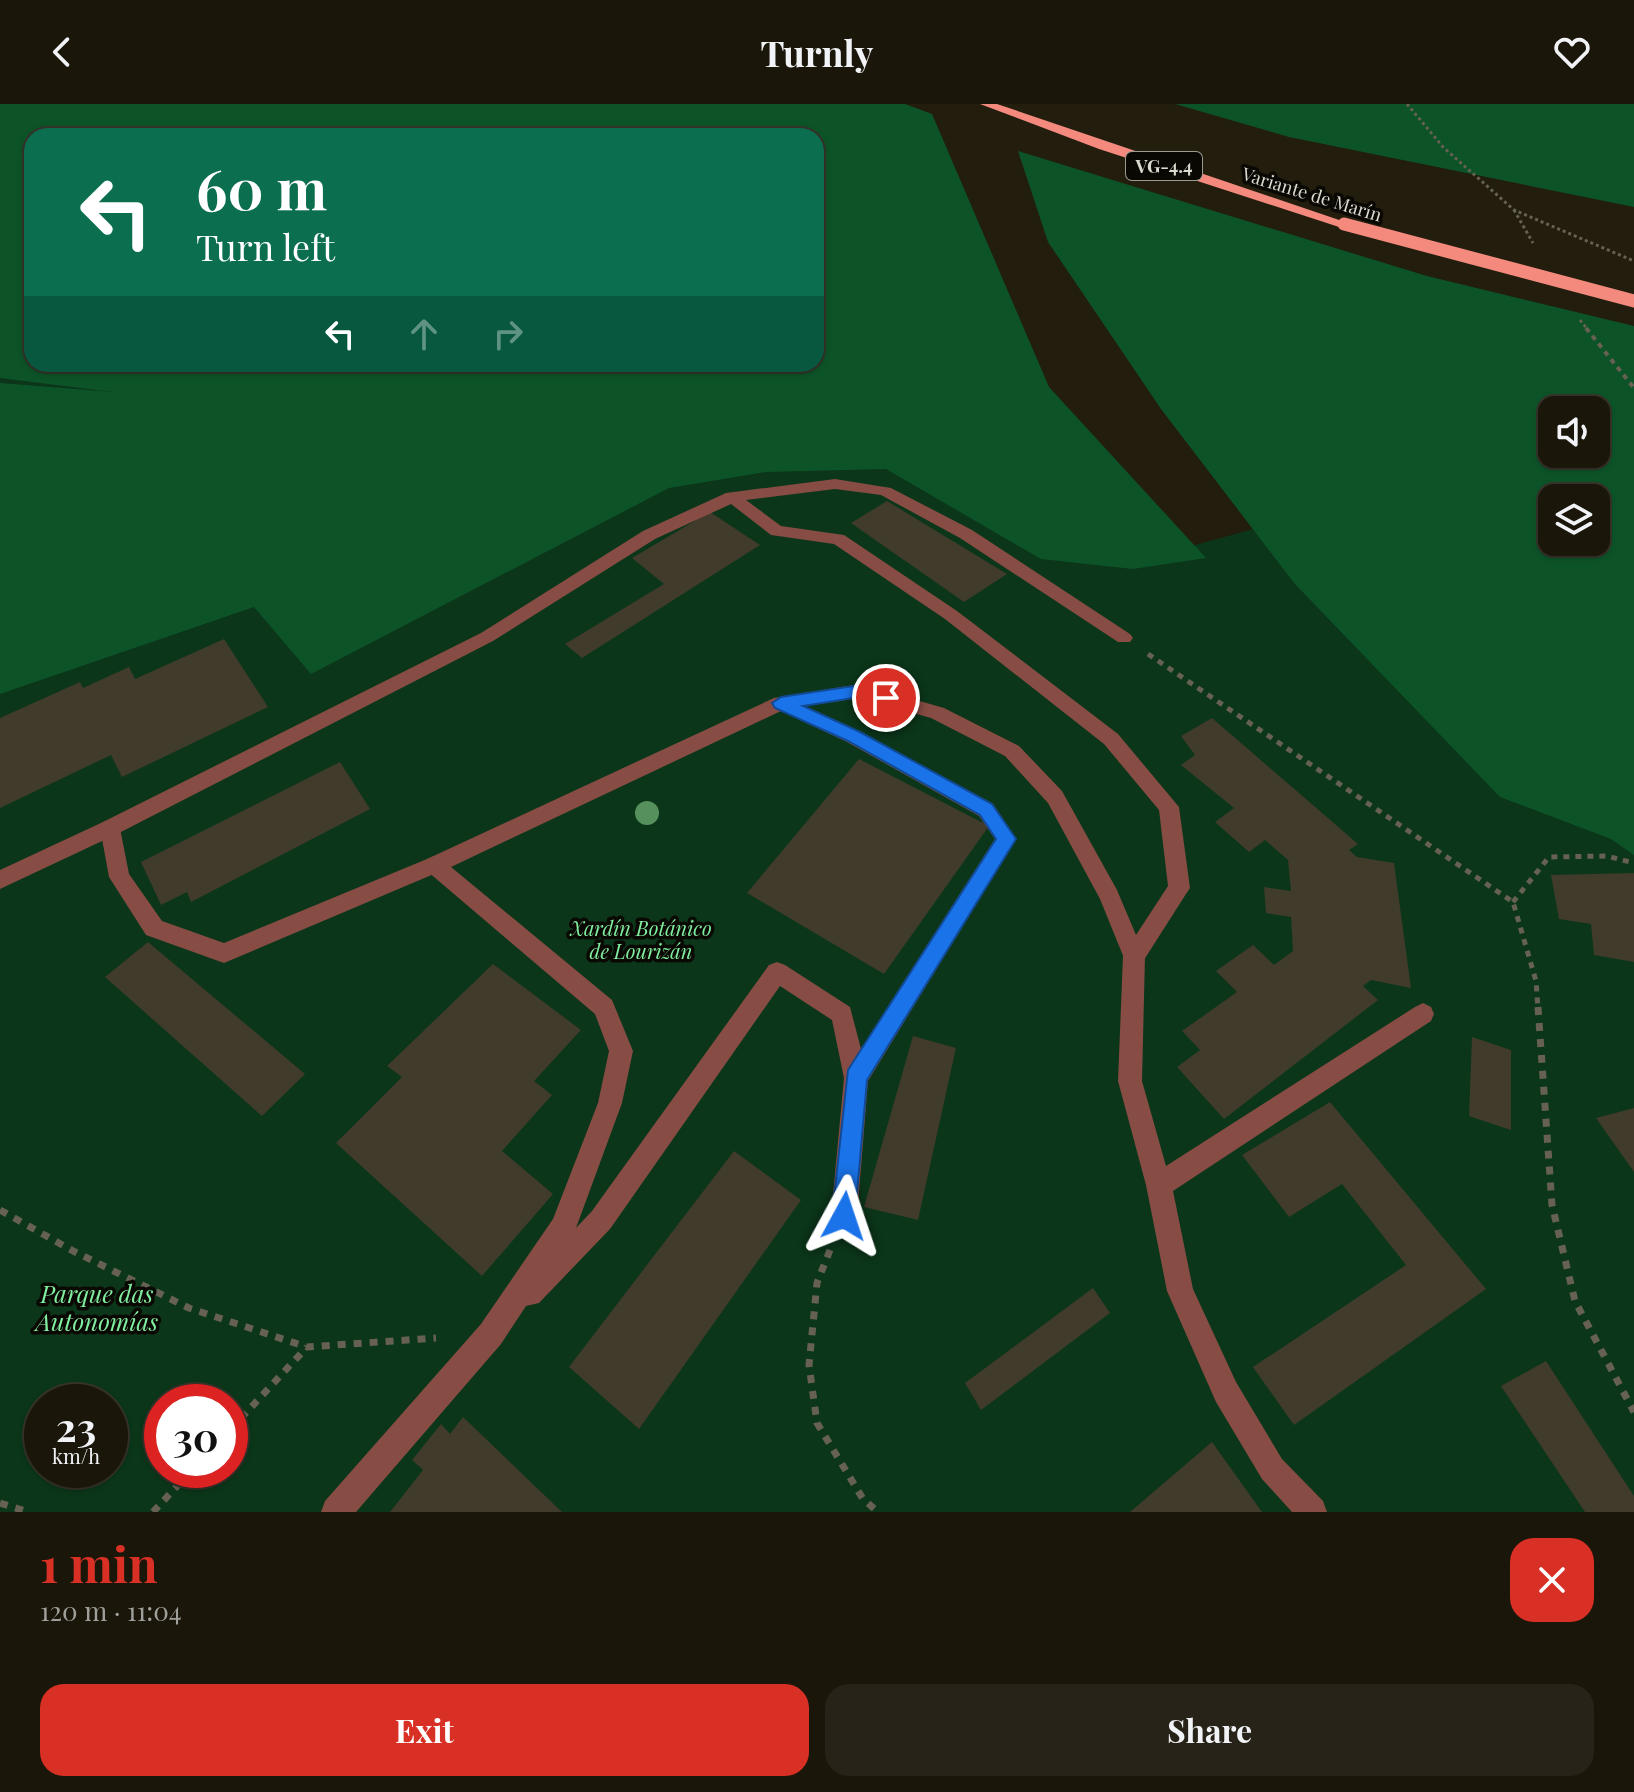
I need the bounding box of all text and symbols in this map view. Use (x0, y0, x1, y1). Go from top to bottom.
text: Turnly (760, 28, 874, 76)
icon: back (40, 30, 84, 74)
icon: heart (1550, 30, 1594, 74)
text: 60 m (196, 150, 327, 225)
road number: VG-4.4 (1126, 152, 1202, 180)
icon: left (64, 160, 168, 264)
street label: Variante de Marín (1238, 161, 1385, 227)
text: Turn left (196, 222, 335, 270)
icon: left (318, 312, 362, 356)
icon: ahead (402, 312, 446, 356)
icon: right (486, 312, 530, 356)
map controls (1538, 396, 1610, 556)
button: sound (1538, 396, 1610, 468)
button: layers (1538, 484, 1610, 556)
pin (852, 664, 920, 732)
icon: arrive (864, 676, 908, 720)
park label: Xardín Botánico de Lourizán (569, 914, 712, 964)
position arrow (802, 1174, 886, 1258)
park label: Parque das Autonomías (33, 1277, 158, 1337)
speed limit sign: 30 (144, 1384, 248, 1488)
text: 23 (56, 1399, 96, 1452)
text: km/h (52, 1442, 100, 1469)
text: 1 min (40, 1531, 158, 1595)
button: close (1510, 1538, 1594, 1622)
text: 120 m · 11:04 (40, 1593, 182, 1628)
button: Exit (40, 1684, 809, 1776)
button: Share (825, 1684, 1594, 1776)

